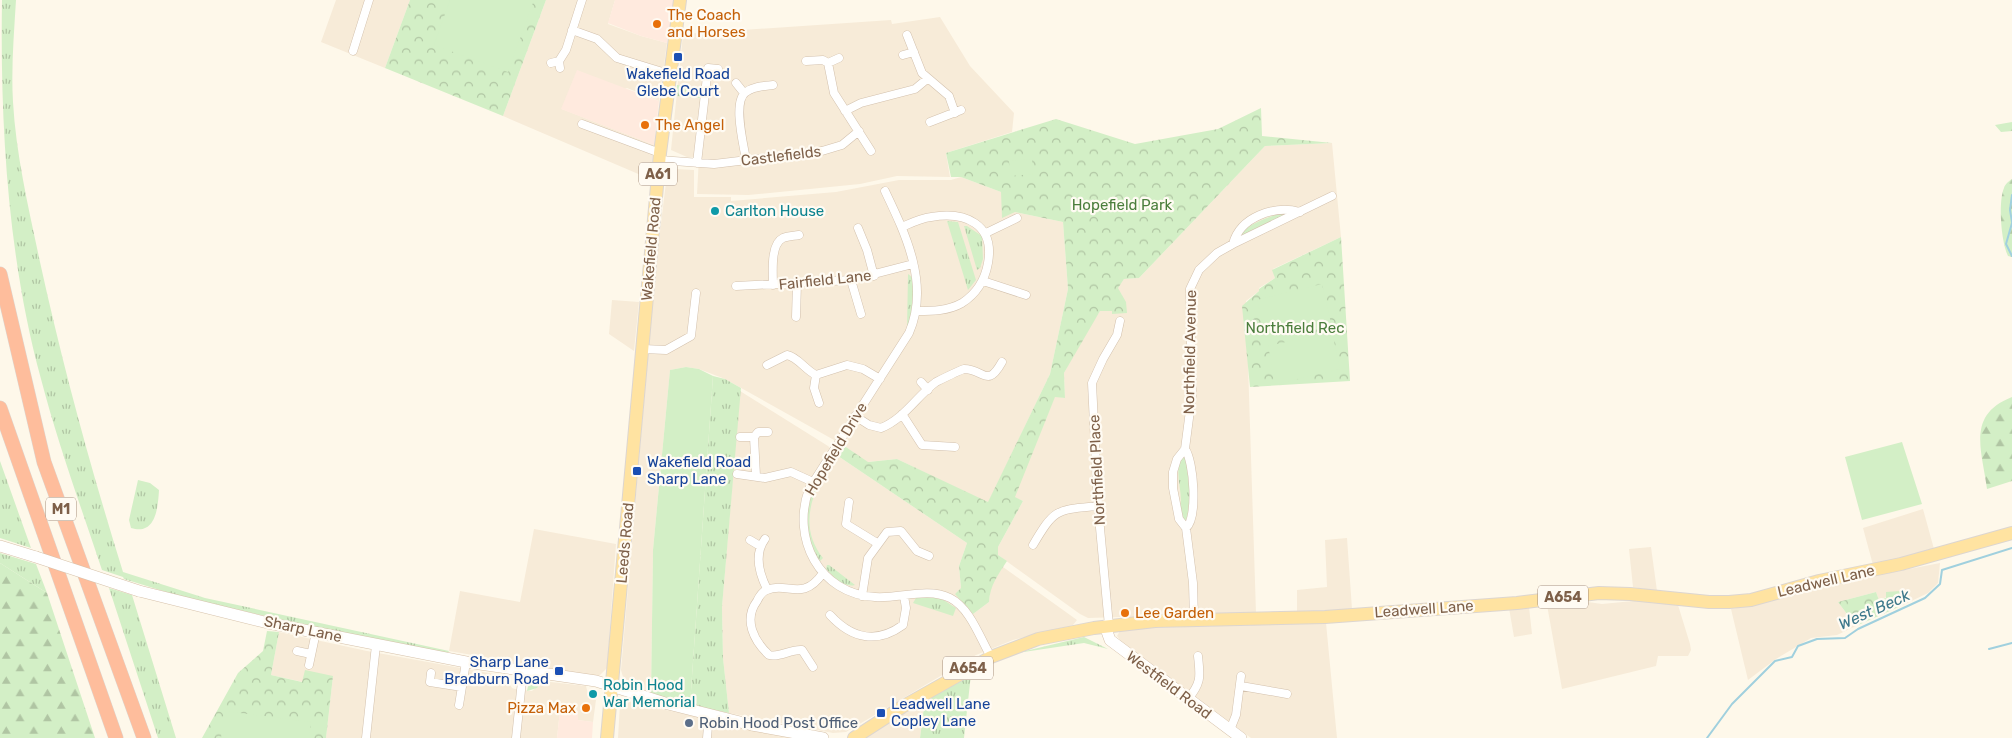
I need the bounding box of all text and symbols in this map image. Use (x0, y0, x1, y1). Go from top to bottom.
place label: The Coach and Horses (667, 6, 746, 41)
marker: The Coach and Horses (651, 18, 663, 30)
marker: Wakefield Road Glebe Court (672, 51, 684, 63)
place label: Wakefield Road Glebe Court (626, 65, 730, 100)
place label: The Angel (655, 116, 724, 134)
marker: The Angel (639, 119, 651, 131)
street label: Castlefields (740, 142, 822, 170)
road number: A61 (639, 162, 677, 185)
street label: Wakefield Road (637, 196, 665, 302)
park label: Hopefield Park (1072, 196, 1173, 214)
place label: Carlton House (725, 202, 824, 220)
marker: Carlton House (709, 205, 721, 217)
street label: Fairfield Lane (778, 266, 872, 294)
street label: Northfield Avenue (1180, 290, 1200, 414)
park label: Northfield Rec (1246, 319, 1344, 337)
street label: Hopefield Drive (801, 399, 871, 499)
street label: Northfield Place (1085, 414, 1109, 526)
place label: Wakefield Road Sharp Lane (647, 453, 751, 488)
marker: Wakefield Road Sharp Lane (631, 465, 643, 477)
road number: M1 (46, 498, 76, 520)
street label: Leeds Road (613, 502, 637, 584)
street label: Leadwell Lane (1776, 561, 1876, 601)
water label: West Beck (1835, 585, 1914, 634)
road number: A654 (1538, 586, 1588, 608)
street label: Leadwell Lane (1374, 597, 1474, 621)
place label: Lee Garden (1135, 604, 1214, 622)
marker: Lee Garden (1119, 607, 1131, 619)
street label: Sharp Lane (262, 612, 344, 646)
street label: Westfield Road (1123, 647, 1215, 723)
place label: Sharp Lane Bradburn Road (444, 653, 549, 688)
road number: A654 (943, 656, 993, 680)
marker: Sharp Lane Bradburn Road (553, 665, 565, 677)
place label: Robin Hood War Memorial (603, 676, 696, 711)
marker: Robin Hood War Memorial (587, 688, 599, 700)
place label: Leadwell Lane Copley Lane (891, 695, 990, 730)
place label: Pizza Max (507, 699, 576, 717)
marker: Pizza Max (580, 702, 592, 714)
marker: Leadwell Lane Copley Lane (875, 707, 887, 719)
place label: Robin Hood Post Office (699, 714, 858, 732)
marker: Robin Hood Post Office (683, 717, 695, 729)

